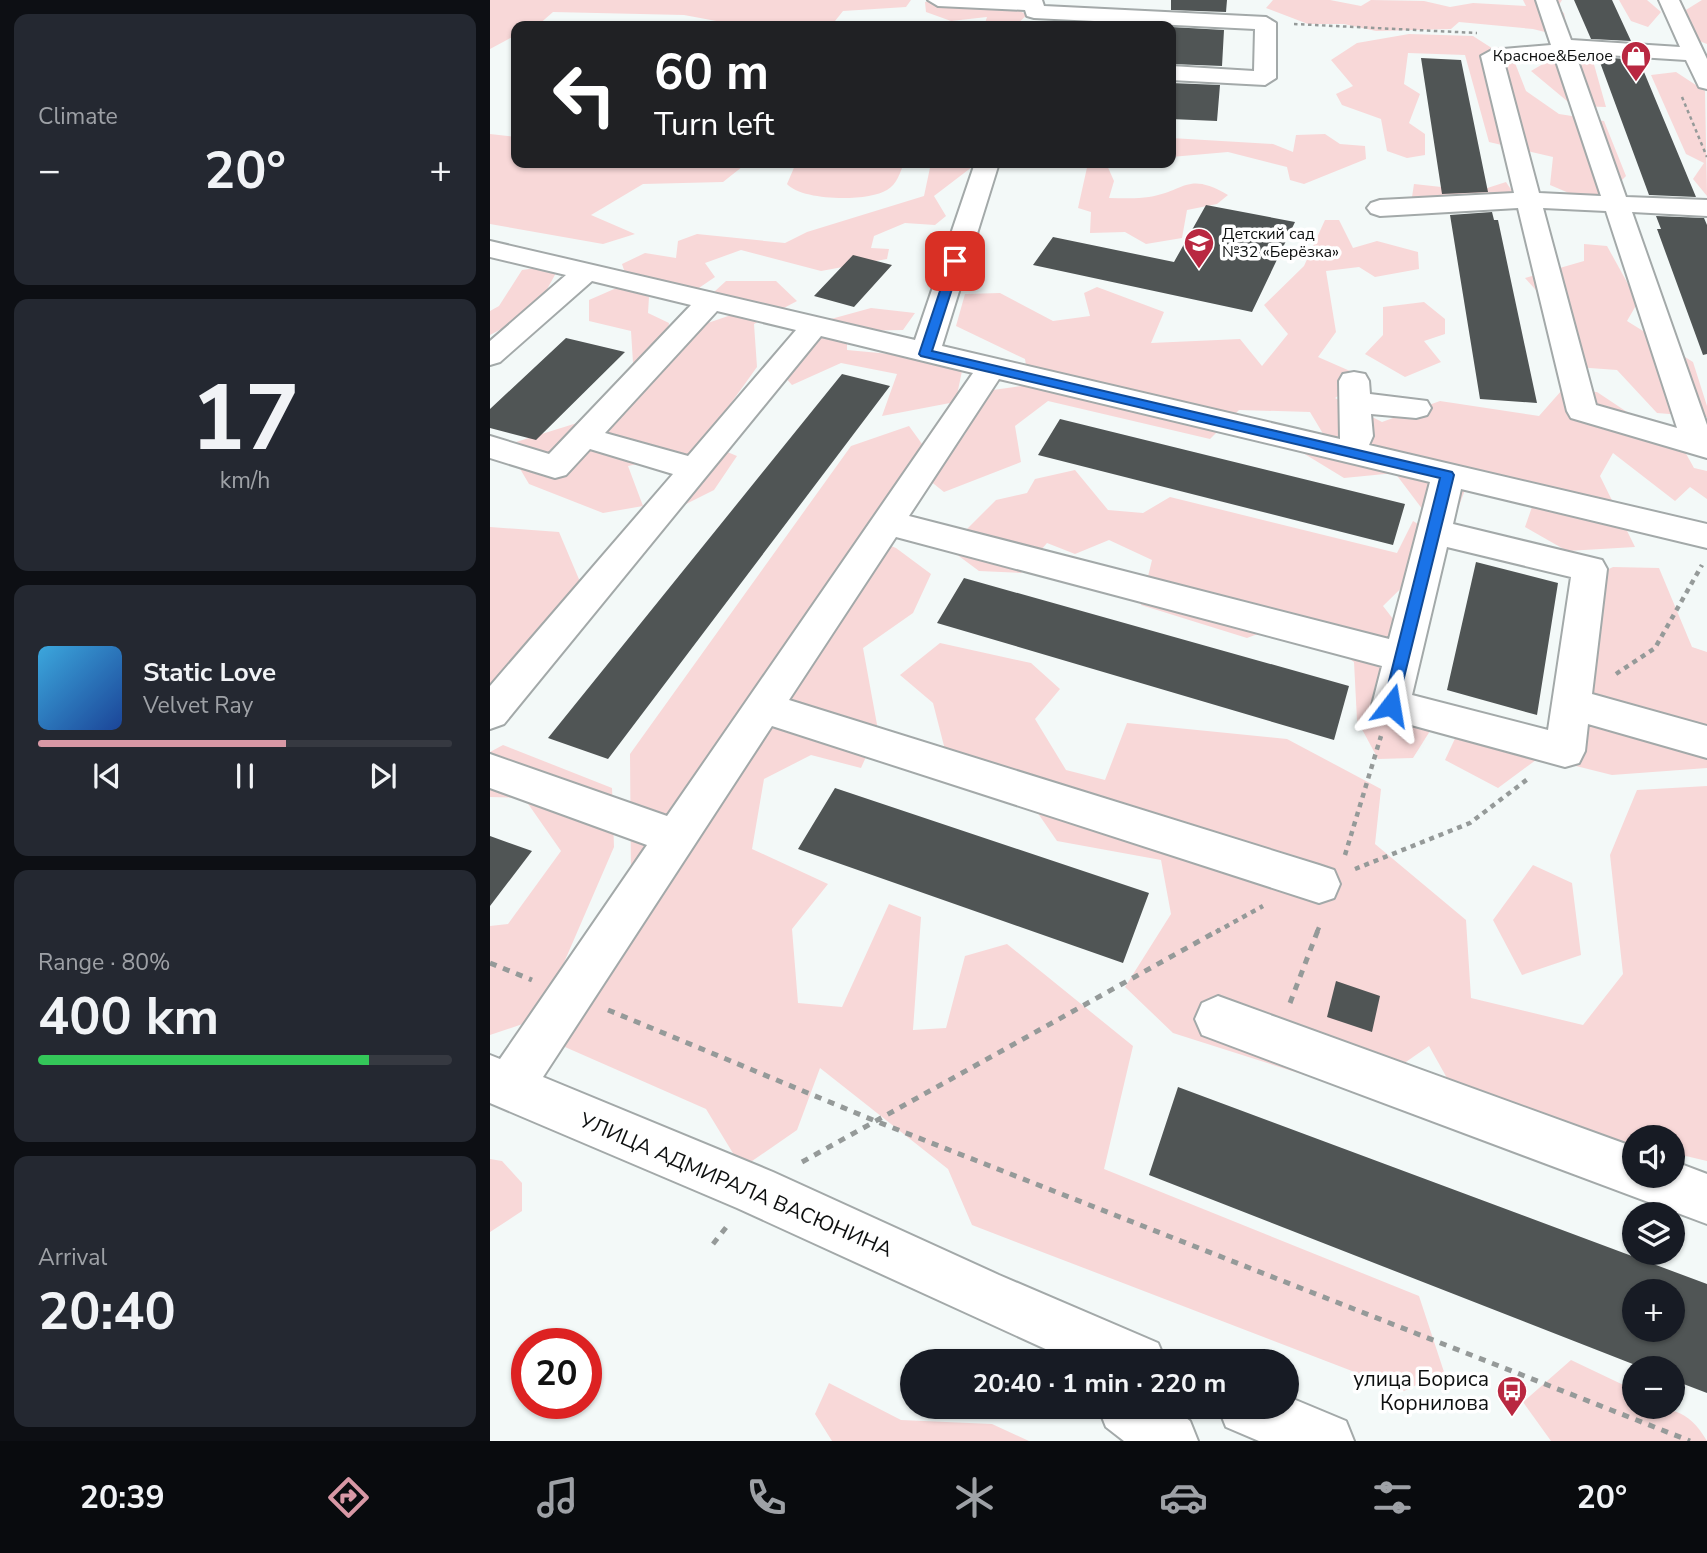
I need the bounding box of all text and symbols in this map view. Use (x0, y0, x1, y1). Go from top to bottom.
text: 60 m (654, 39, 769, 106)
shop icon: Красное&Белое (1619, 39, 1653, 83)
place label: Красное&Белое (1493, 45, 1613, 67)
icon: left (539, 49, 630, 140)
text: Climate (38, 101, 118, 132)
text: Turn left (654, 103, 774, 146)
text: 20° (204, 135, 286, 206)
text: − (38, 145, 61, 196)
text: + (429, 145, 452, 196)
place label: Детский сад №32 «Берёзка» (1222, 223, 1339, 263)
school or university icon: Детский сад №32 «Берёзка» (1182, 226, 1216, 270)
pin (925, 231, 985, 291)
icon: arrive (936, 242, 974, 280)
text: 17 (190, 357, 300, 481)
text: km/h (220, 465, 270, 496)
text: Static Love (143, 655, 276, 690)
position arrow (1354, 668, 1428, 742)
text: Velvet Ray (143, 690, 253, 721)
icon: previous (88, 757, 126, 795)
icon: pause (226, 757, 264, 795)
icon: next (364, 757, 402, 795)
text: Range · 80% (38, 947, 170, 978)
text: 400 km (38, 981, 219, 1052)
street label: УЛИЦА АДМИРАЛА ВАСЮНИНА (574, 1106, 897, 1264)
map controls (1622, 1125, 1685, 1419)
button: sound (1622, 1125, 1685, 1188)
button: layers (1622, 1202, 1685, 1265)
text: Arrival (38, 1242, 107, 1273)
text: 20:40 (38, 1276, 176, 1347)
button: + (1622, 1279, 1685, 1342)
speed limit sign: 20 (511, 1328, 602, 1419)
button: − (1622, 1356, 1685, 1419)
place label: улица Бориса Корнилова (1353, 1365, 1489, 1417)
text: 20:40 · 1 min · 220 m (973, 1366, 1226, 1401)
bus stop icon: улица Бориса Корнилова (1495, 1374, 1529, 1418)
icon: directions (324, 1473, 373, 1522)
icon: music (533, 1473, 582, 1522)
icon: phone (742, 1473, 791, 1522)
icon: climate (950, 1473, 999, 1522)
icon: car (1159, 1473, 1208, 1522)
icon: filters (1368, 1473, 1417, 1522)
text: 20:39 (80, 1476, 165, 1519)
text: 20° (1577, 1476, 1627, 1519)

